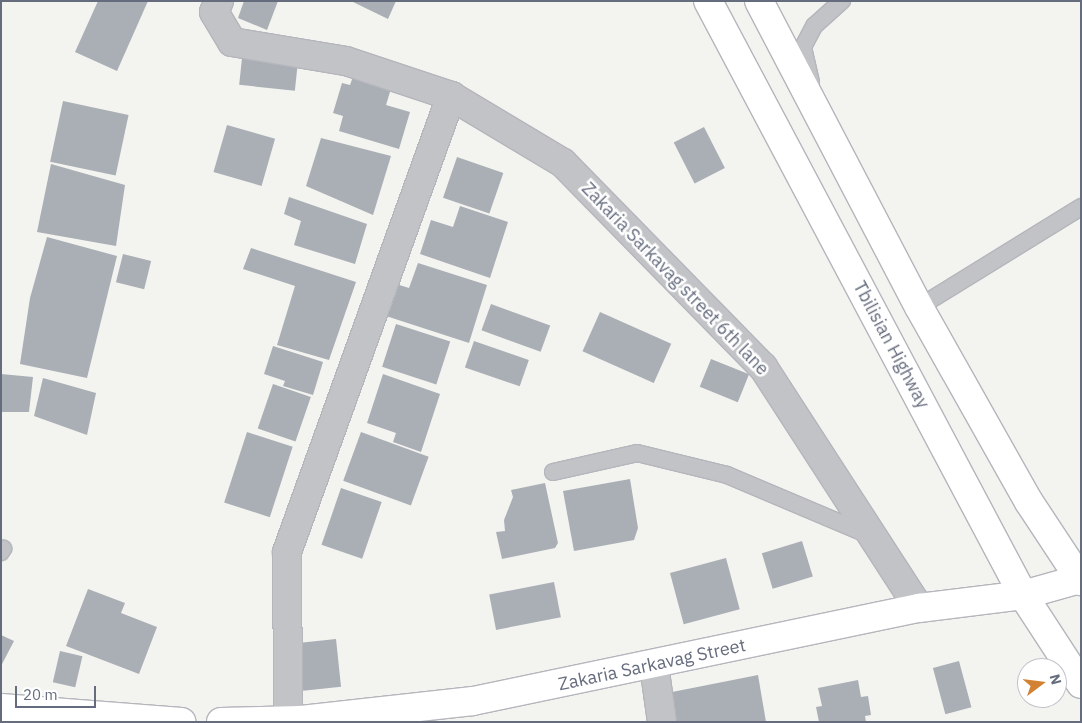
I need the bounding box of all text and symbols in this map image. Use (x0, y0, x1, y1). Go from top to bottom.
street label: Zakaria Sarkavag street 6th lane (577, 178, 773, 380)
street label: Tbilisian Highway (848, 278, 934, 412)
street label: Zakaria Sarkavag Street (556, 635, 748, 695)
north arrow (1017, 658, 1067, 708)
text: N (1046, 672, 1066, 687)
scale bar (18, 676, 99, 708)
text: 20 m (23, 685, 58, 704)

